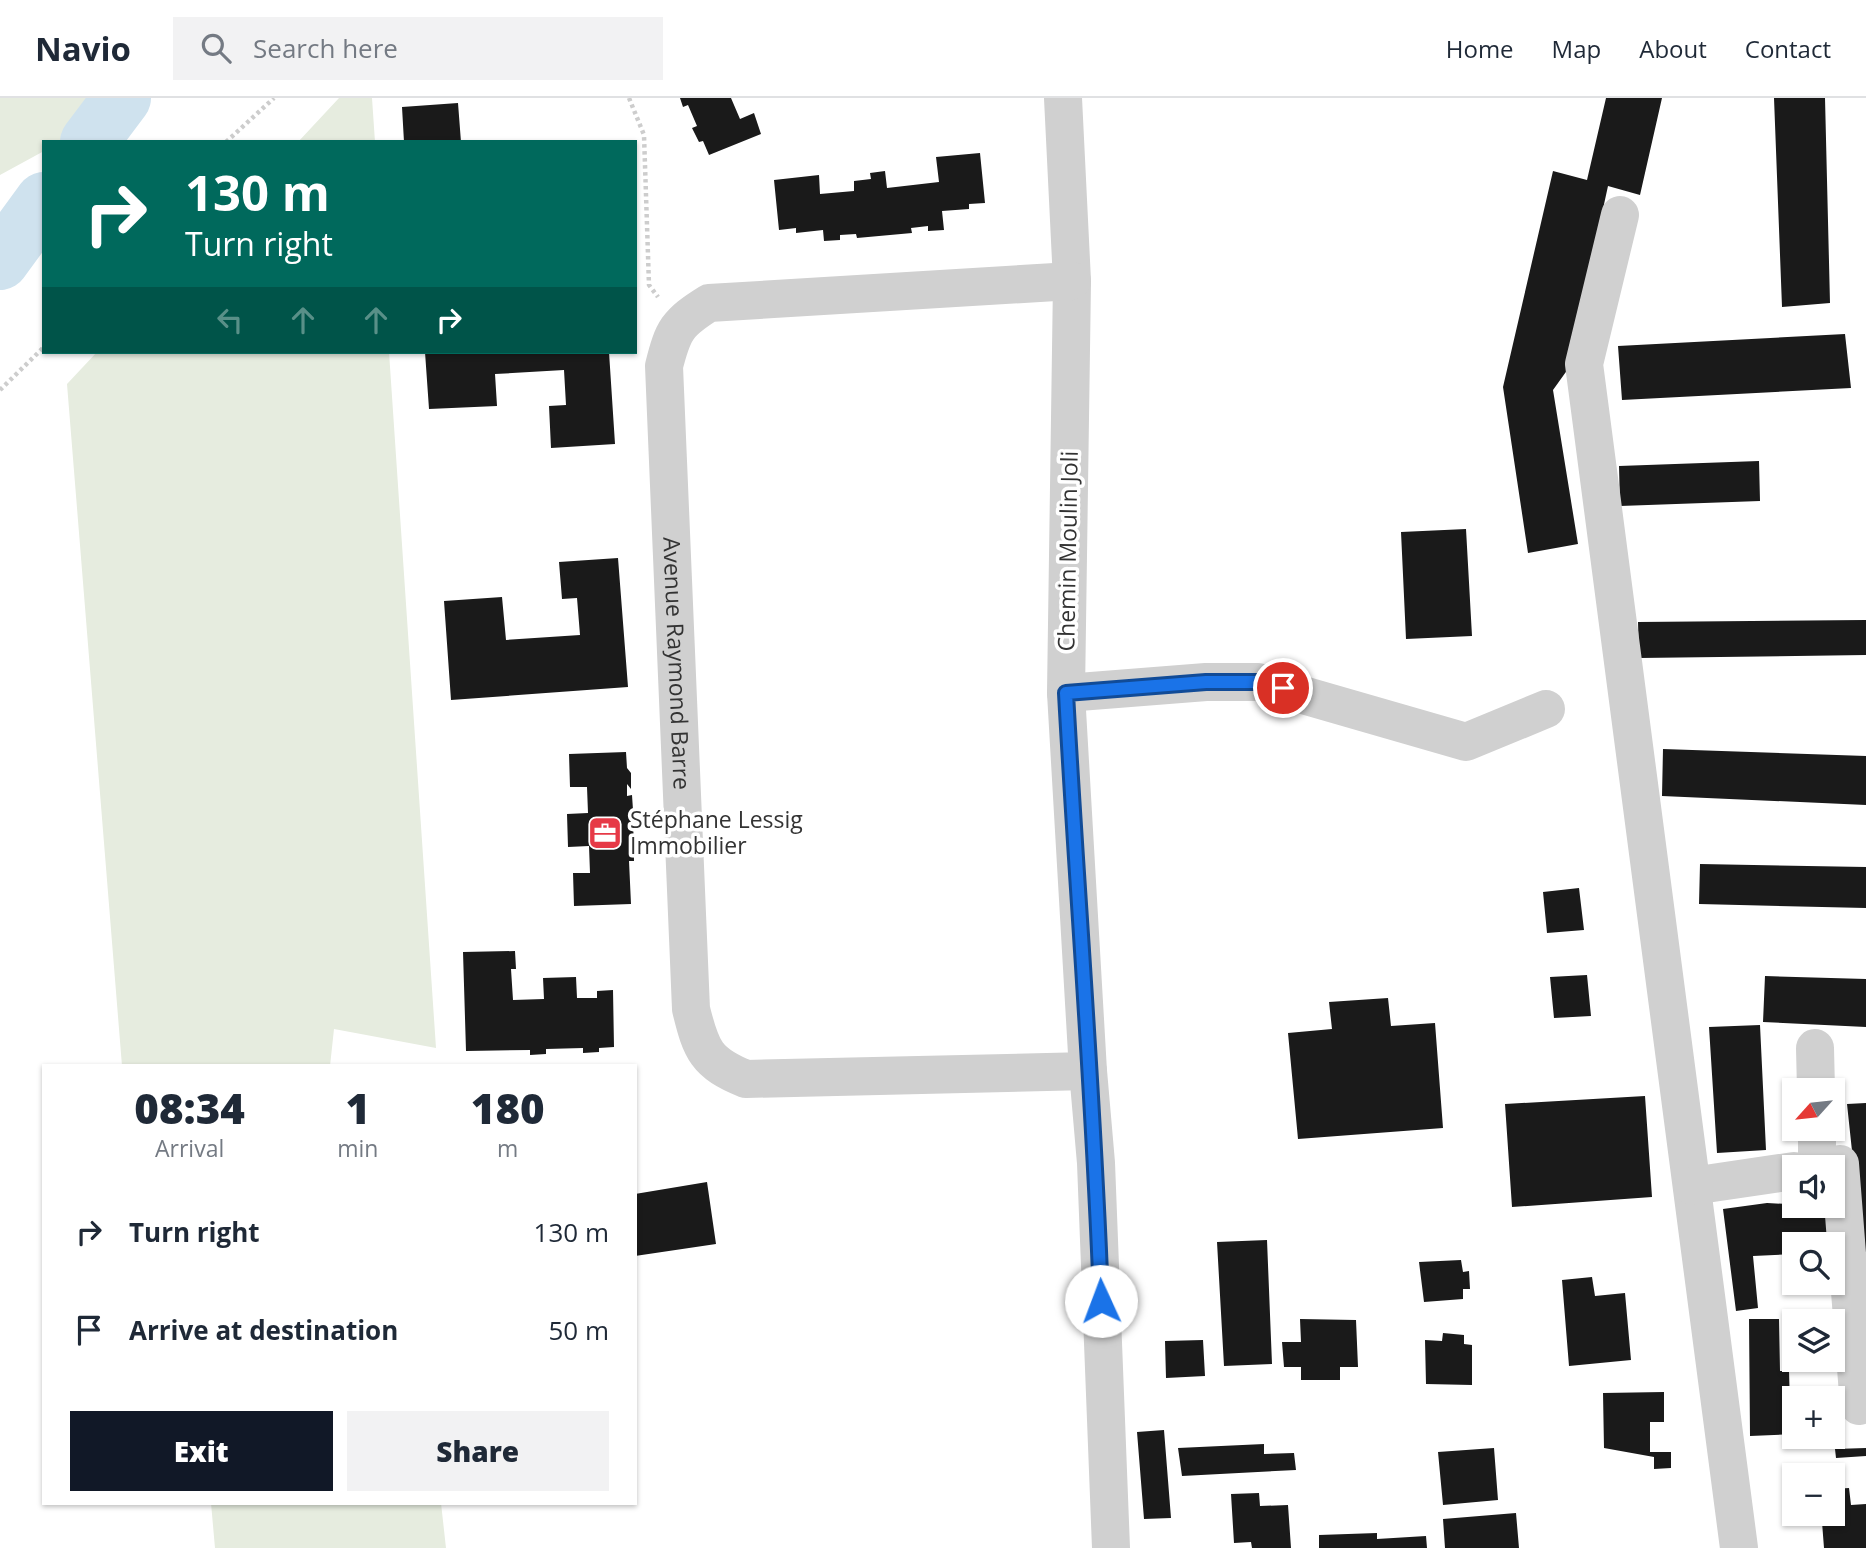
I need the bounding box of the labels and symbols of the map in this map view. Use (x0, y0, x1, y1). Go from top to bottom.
street label: Chemin Moulin Joli (1049, 450, 1085, 652)
street label: Avenue Raymond Barre (656, 536, 699, 791)
pin (1253, 658, 1313, 718)
place label: Stéphane Lessig Immobilier (630, 803, 803, 861)
office icon: Stéphane Lessig Immobilier (586, 814, 624, 852)
north arrow (1782, 1078, 1844, 1141)
position arrow (1064, 1264, 1138, 1338)

